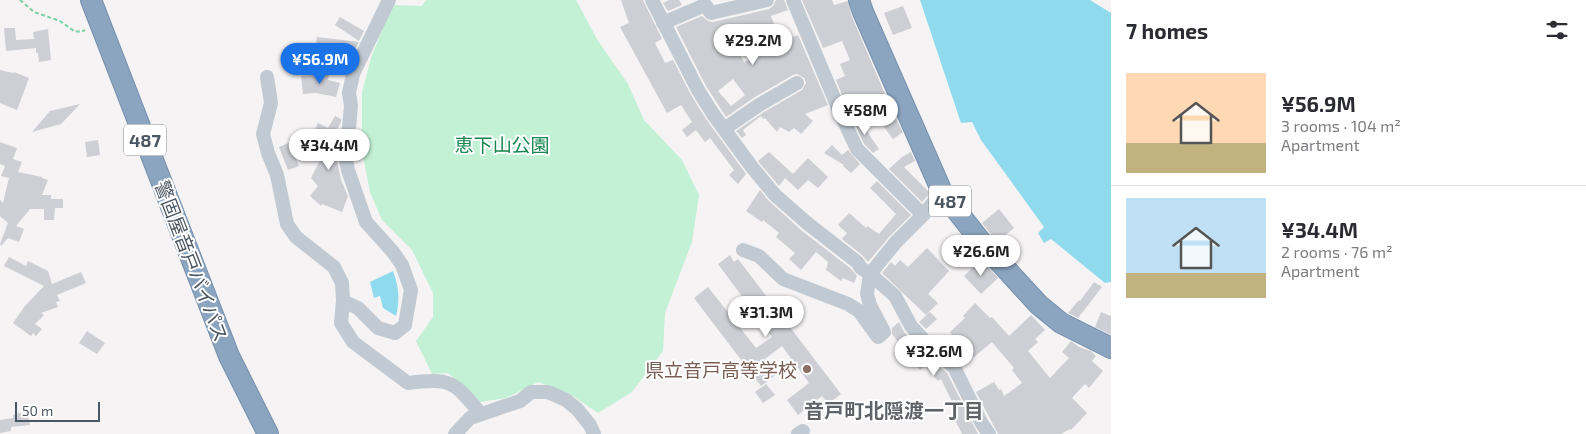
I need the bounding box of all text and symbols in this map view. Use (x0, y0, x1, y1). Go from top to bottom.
icon: filters (1543, 16, 1571, 44)
text: 7 homes (1126, 18, 1208, 43)
pin: ¥29.2M (712, 23, 794, 66)
text: ¥29.2M (724, 30, 782, 49)
pin: ¥56.9M (279, 42, 361, 85)
text: ¥56.9M (292, 49, 348, 68)
text: ¥56.9M (1281, 91, 1356, 116)
icon: home (1166, 93, 1226, 153)
pin: ¥58M (835, 94, 895, 136)
text: ¥58M (843, 100, 887, 119)
text: 3 rooms · 104 m² (1281, 116, 1401, 135)
road number: 487 (124, 124, 166, 156)
pin: ¥34.4M (288, 128, 370, 171)
park label: 恵下山公園 (454, 133, 550, 156)
text: ¥34.4M (300, 135, 358, 154)
text: Apartment (1281, 135, 1360, 154)
street label: 警固屋音戸バイパス (151, 177, 233, 345)
road number: 487 (929, 186, 971, 217)
text: ¥34.4M (1281, 217, 1358, 242)
icon: home (1166, 218, 1226, 278)
pin: ¥26.6M (940, 234, 1022, 277)
text: ¥26.6M (952, 241, 1010, 260)
text: 2 rooms · 76 m² (1281, 242, 1393, 261)
text: Apartment (1281, 261, 1360, 280)
pin: ¥31.3M (725, 296, 807, 338)
text: ¥31.3M (739, 302, 793, 321)
pin: ¥32.6M (893, 334, 975, 377)
text: ¥32.6M (906, 341, 962, 360)
place label: 県立音戸高等学校 (645, 358, 797, 381)
marker: 県立音戸高等学校 (801, 363, 813, 375)
district label: 音戸町北隠渡一丁目 (804, 398, 984, 422)
scale bar (15, 399, 100, 422)
text: 50 m (22, 402, 53, 419)

